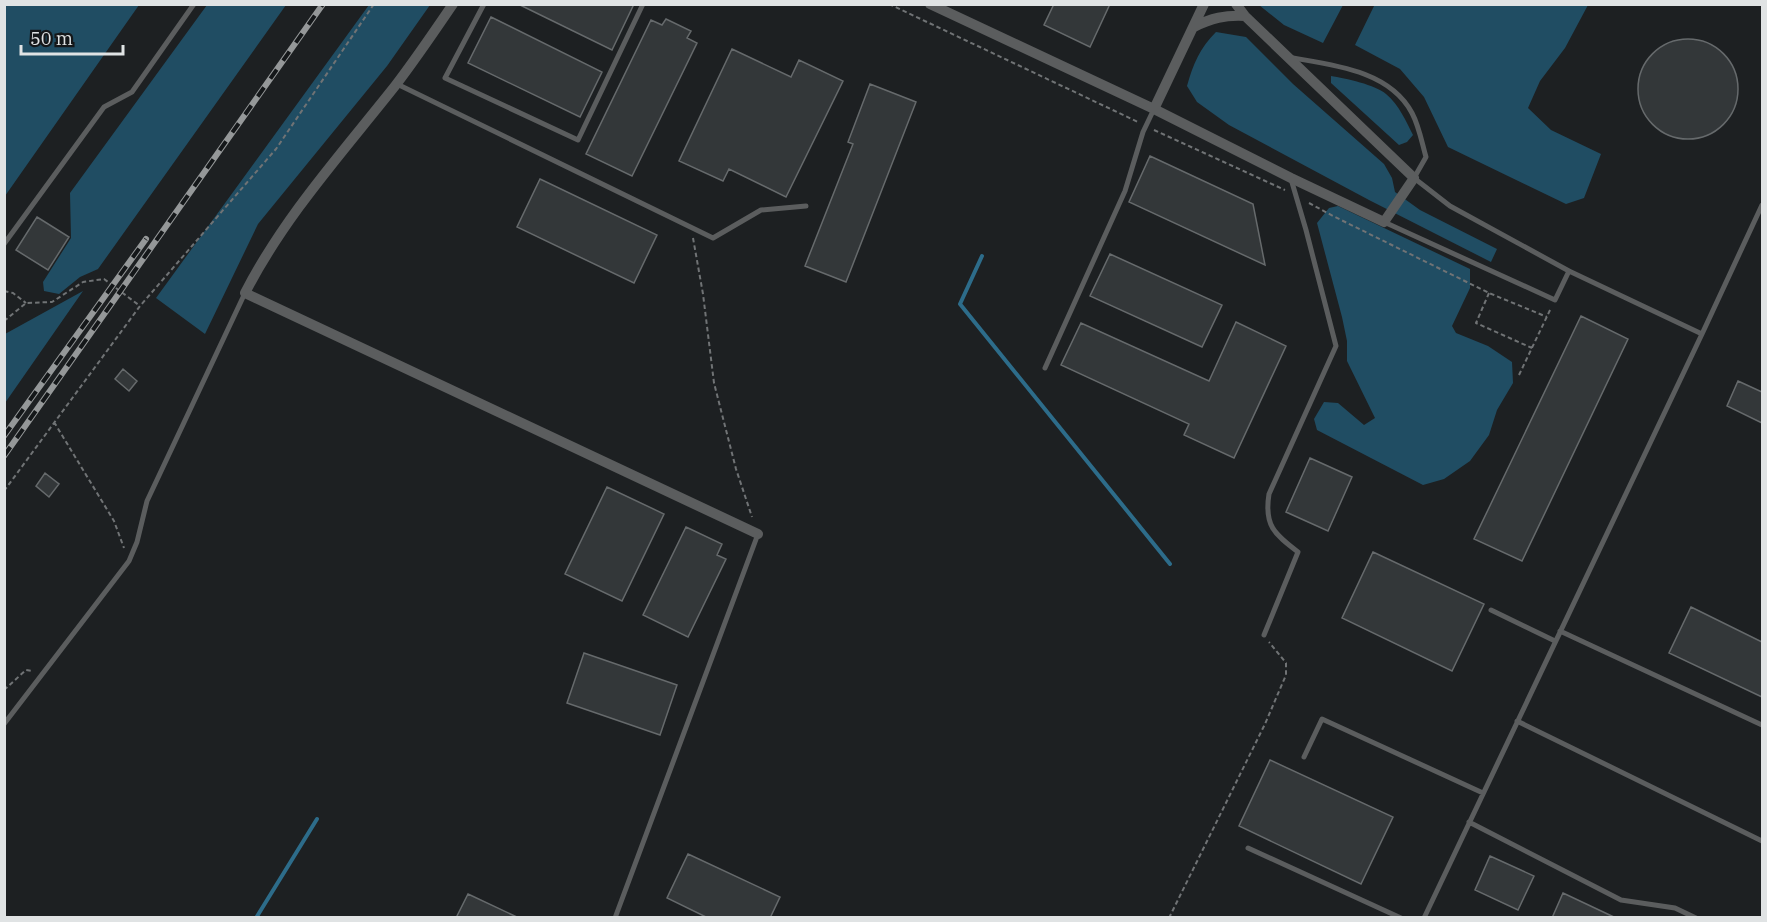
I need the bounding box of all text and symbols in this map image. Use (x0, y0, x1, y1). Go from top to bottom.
scale bar (21, 18, 123, 56)
text: 50 m (30, 27, 73, 50)

